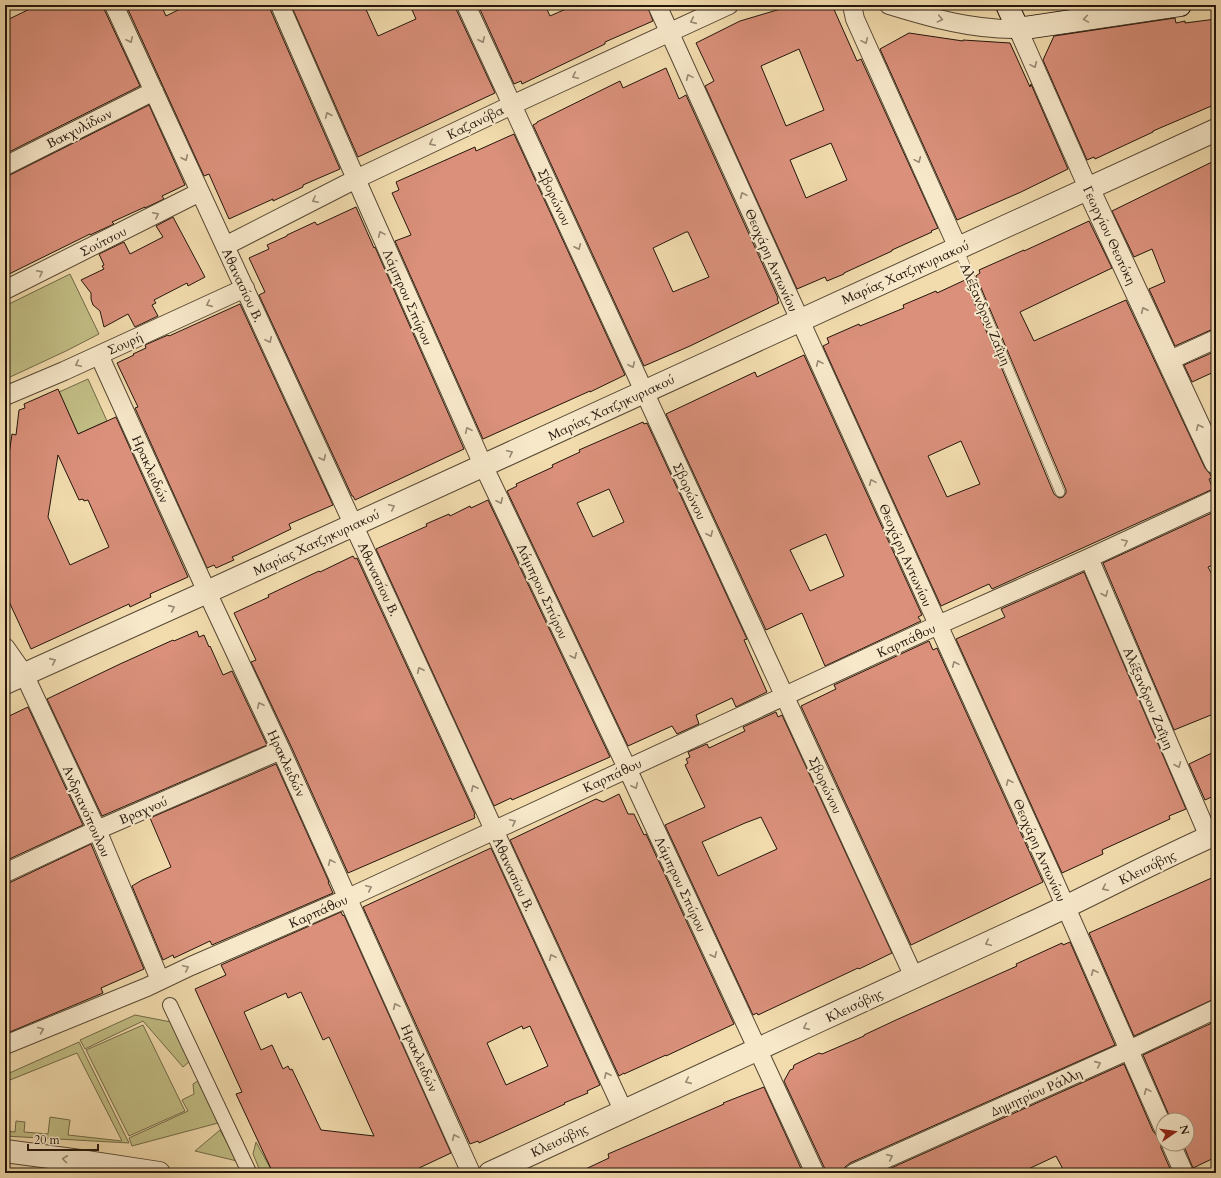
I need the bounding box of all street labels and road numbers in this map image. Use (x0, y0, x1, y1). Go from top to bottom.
street label: Καζανόβα (444, 101, 507, 144)
street label: Βακχυλίδων (44, 105, 115, 153)
street label: Σβορώνου (533, 166, 575, 229)
street label: Γεωργίου Θεοτόκη (1078, 183, 1140, 288)
street label: Θεοχάρη Αντωνίου (740, 206, 802, 315)
street label: Σούτσου (77, 222, 130, 261)
street label: Μαρίας Χατζηκυριακού (839, 237, 972, 309)
street label: Αθανασίου Β. (217, 246, 267, 325)
street label: Λάμπρου Σπύρου (378, 246, 436, 349)
street label: Αλέξανδρου Ζαΐμη (955, 261, 1015, 368)
street label: Σουρή (105, 328, 146, 360)
street label: Μαρίας Χατζηκυριακού (545, 371, 678, 445)
street label: Ηρακλειδών (127, 433, 173, 506)
street label: Σβορώνου (668, 460, 710, 523)
street label: Θεοχάρη Αντωνίου (874, 501, 936, 610)
street label: Μαρίας Χατζηκυριακού (250, 506, 383, 580)
street label: Αθανασίου Β. (353, 540, 403, 619)
street label: Λάμπρου Σπύρου (512, 541, 572, 642)
street label: Καρπάθου (874, 619, 939, 662)
street label: Αλέξανδρου Ζαΐμη (1118, 645, 1178, 752)
street label: Ηρακλειδών (263, 727, 309, 800)
street label: Καρπάθου (580, 754, 645, 797)
street label: Σβορώνου (804, 754, 846, 817)
street label: Ανδριανόπουλου (58, 763, 114, 860)
street label: Βραχνού (117, 793, 170, 829)
street label: Θεοχάρη Αντωνίου (1008, 796, 1070, 905)
street label: Λάμπρου Σπύρου (650, 834, 710, 935)
street label: Αθανασίου Β. (488, 835, 538, 914)
street label: Κλεισόβης (1116, 846, 1179, 889)
street label: Καρπάθου (286, 891, 351, 933)
street label: Κλεισόβης (823, 985, 886, 1027)
street label: Ηρακλειδών (396, 1022, 442, 1095)
street label: Δημητρίου Ράλλη (988, 1065, 1085, 1121)
street label: Κλεισόβης (528, 1120, 591, 1162)

